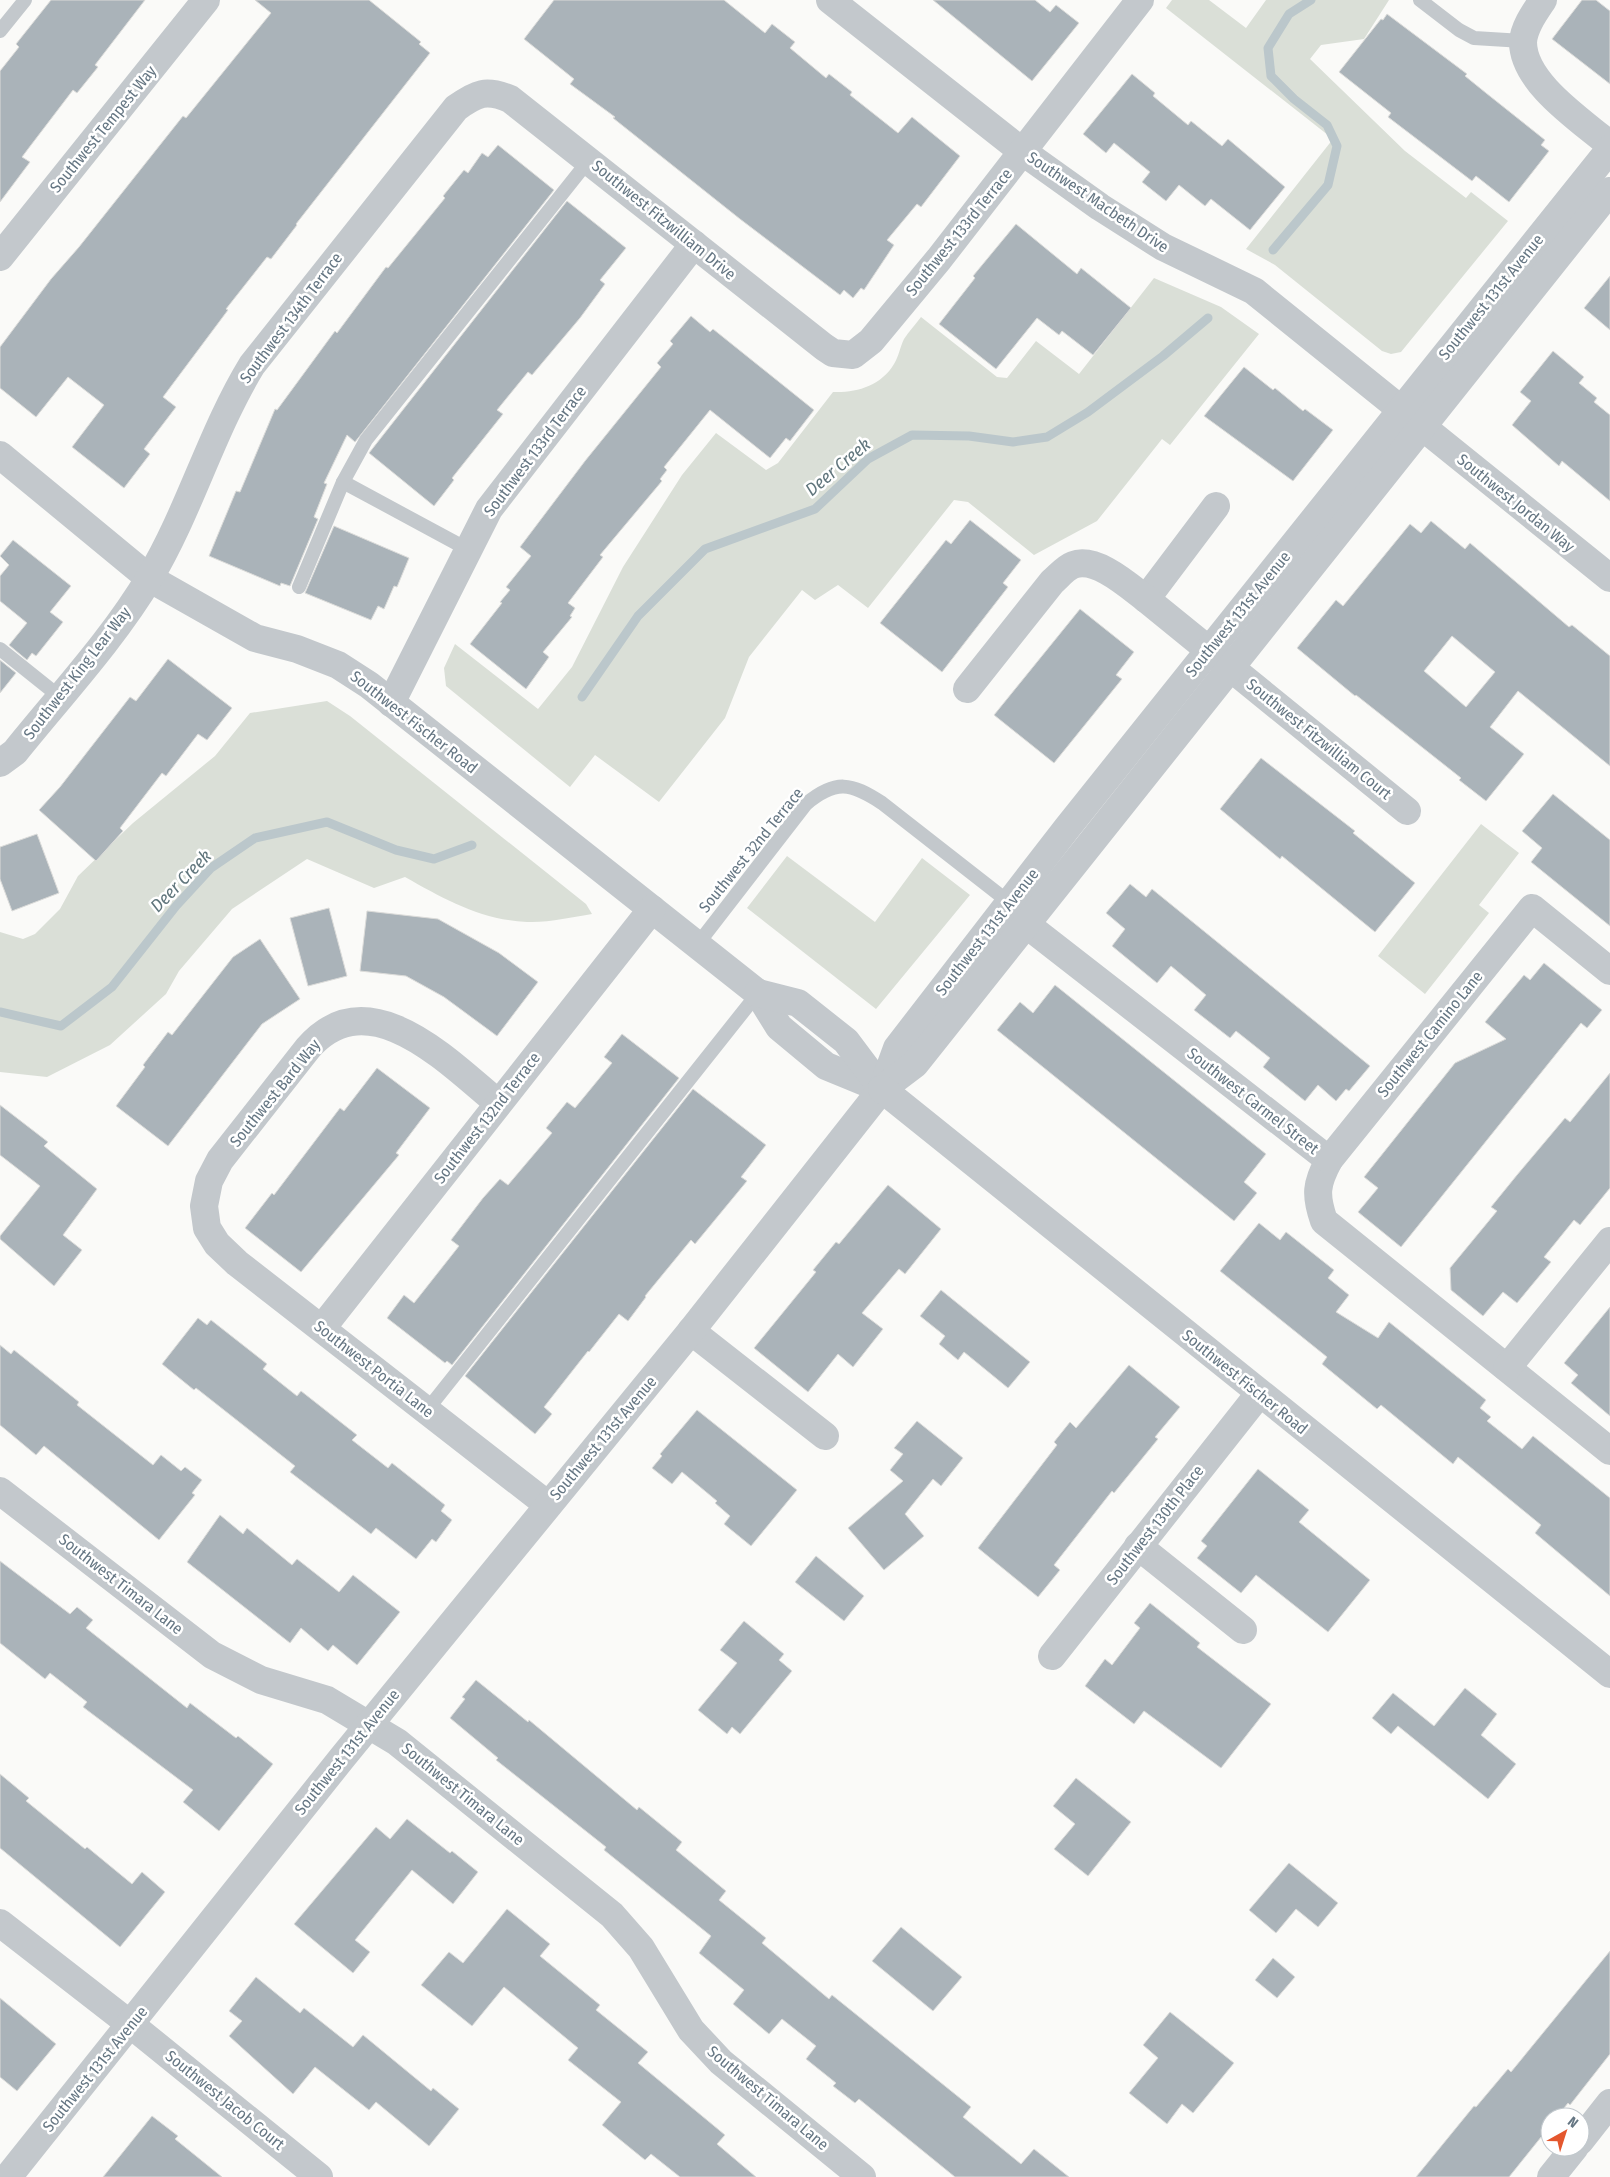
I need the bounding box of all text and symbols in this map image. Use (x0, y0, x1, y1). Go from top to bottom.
street label: Southwest Tempest Way (46, 61, 161, 196)
street label: Southwest Macbeth Drive (1024, 148, 1172, 256)
street label: Southwest Fitzwilliam Drive (588, 156, 740, 284)
street label: Southwest 133rd Terrace (902, 165, 1016, 299)
street label: Southwest 131st Avenue (1435, 230, 1547, 364)
street label: Southwest 134th Terrace (236, 249, 346, 387)
street label: Southwest 133rd Terrace (480, 382, 590, 520)
water label: Deer Creek (801, 433, 875, 501)
street label: Southwest Jordan Way (1454, 450, 1579, 557)
street label: Southwest 131st Avenue (1182, 547, 1294, 681)
street label: Southwest King Lear Way (19, 602, 135, 743)
street label: Southwest Fischer Road (347, 667, 481, 777)
street label: Southwest Fitzwilliam Court (1243, 675, 1396, 804)
street label: Southwest 32nd Terrace (695, 784, 807, 916)
water label: Deer Creek (146, 845, 216, 917)
street label: Southwest 131st Avenue (932, 865, 1043, 999)
street label: Southwest Camino Lane (1373, 967, 1487, 1101)
street label: Southwest Bard Way (226, 1035, 325, 1151)
street label: Southwest Carmel Street (1184, 1044, 1323, 1159)
street label: Southwest 132nd Terrace (430, 1049, 544, 1187)
street label: Southwest Portia Lane (310, 1316, 438, 1422)
street label: Southwest Fischer Road (1179, 1326, 1311, 1438)
street label: Southwest 131st Avenue (546, 1372, 660, 1504)
street label: Southwest 130th Place (1102, 1461, 1208, 1589)
street label: Southwest Timara Lane (55, 1530, 187, 1638)
street label: Southwest 131st Avenue (291, 1685, 403, 1819)
street label: Southwest Timara Lane (398, 1739, 528, 1849)
street label: Southwest 131st Avenue (39, 2002, 151, 2136)
street label: Southwest Timara Lane (704, 2042, 832, 2154)
street label: Southwest Jacob Court (162, 2046, 289, 2154)
north arrow (1540, 2107, 1590, 2157)
text: N (1564, 2113, 1581, 2132)

